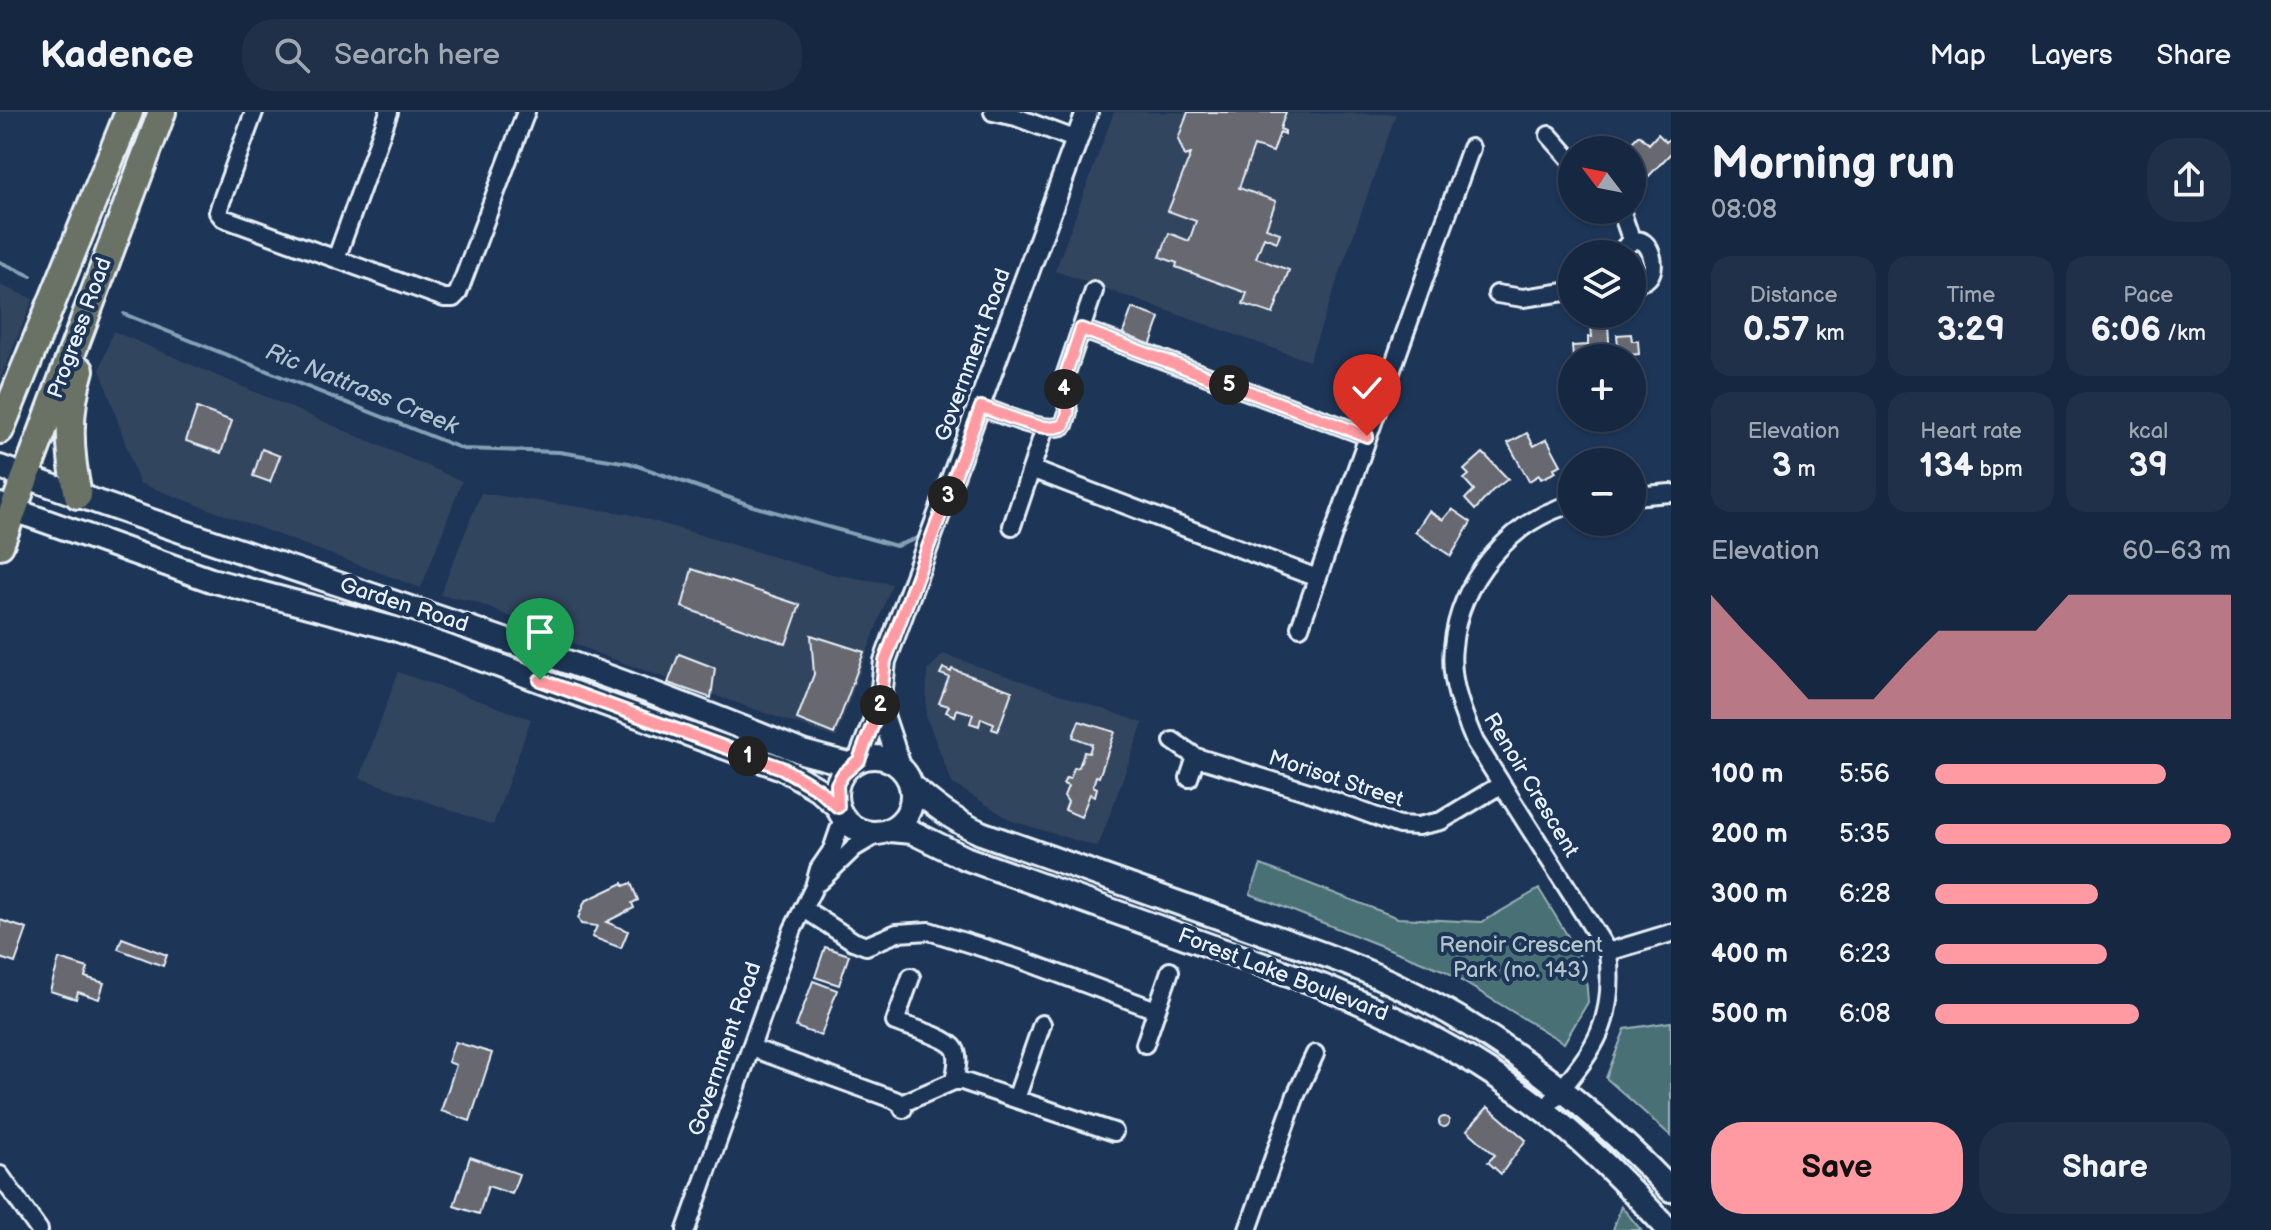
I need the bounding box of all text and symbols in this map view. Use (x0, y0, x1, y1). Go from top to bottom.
search box (242, 19, 802, 91)
text: Kadence (40, 33, 194, 78)
icon: search (270, 33, 314, 77)
text: Search here (334, 37, 500, 73)
text: Map (1930, 39, 1986, 72)
text: Layers (2030, 39, 2113, 72)
text: Share (2157, 39, 2231, 72)
north arrow (1558, 136, 1646, 224)
map controls (1558, 136, 1646, 536)
text: Morning run (1711, 138, 1955, 191)
button: share (2147, 138, 2231, 222)
text: 08:08 (1711, 195, 1777, 226)
button: layers (1558, 240, 1646, 328)
street label: Progress Road (42, 254, 118, 402)
street label: Government Road (929, 265, 1017, 445)
text: Distance (1750, 282, 1838, 309)
text: Time (1947, 282, 1995, 309)
text: Pace (2123, 282, 2173, 309)
text: 0.57 (1743, 309, 1810, 350)
text: 3:29 (1937, 309, 2005, 350)
text: 6:06 (2091, 309, 2161, 350)
text: km (1810, 320, 1845, 347)
text: /km (2161, 320, 2206, 347)
water label: Ric Nattrass Creek (261, 337, 464, 441)
button: + (1558, 344, 1646, 432)
pin (1333, 354, 1401, 436)
pin: 5 (1209, 365, 1249, 405)
icon: check (1345, 366, 1389, 410)
pin: 4 (1044, 369, 1084, 409)
text: 5 (1223, 371, 1235, 398)
text: 4 (1058, 375, 1070, 402)
text: Elevation (1748, 418, 1840, 445)
text: Heart rate (1920, 418, 2022, 445)
text: kcal (2129, 418, 2168, 445)
text: 3 (1772, 445, 1792, 486)
text: 134 (1919, 445, 1973, 486)
text: 39 (2128, 445, 2168, 486)
button: − (1558, 448, 1646, 536)
text: m (1792, 456, 1816, 483)
text: bpm (1973, 456, 2023, 483)
pin: 3 (928, 476, 968, 516)
text: 3 (942, 482, 954, 509)
text: Elevation (1711, 536, 1819, 567)
text: 60–63 m (2122, 536, 2231, 567)
street label: Garden Road (336, 572, 472, 638)
pin (506, 598, 574, 680)
icon: arrive (518, 610, 562, 654)
pin: 2 (860, 685, 900, 725)
text: 2 (873, 691, 887, 718)
street label: Renoir Crescent (1477, 708, 1585, 862)
pin: 1 (728, 736, 768, 776)
text: 1 (743, 742, 753, 769)
street label: Morisot Street (1265, 744, 1407, 814)
text: 100 m (1711, 759, 1784, 790)
text: 5:56 (1839, 759, 1890, 790)
text: 200 m (1711, 819, 1788, 850)
text: 5:35 (1839, 819, 1890, 850)
text: 300 m (1711, 879, 1788, 910)
text: 6:28 (1839, 879, 1891, 910)
street label: Forest Lake Boulevard (1174, 922, 1392, 1028)
park label: Renoir Crescent Park (no. 143) (1439, 932, 1603, 984)
text: 400 m (1711, 939, 1788, 970)
text: 6:23 (1839, 939, 1891, 970)
street label: Government Road (683, 959, 767, 1139)
text: 500 m (1711, 999, 1788, 1030)
text: 6:08 (1839, 999, 1891, 1030)
button: Save (1711, 1122, 1963, 1214)
button: Share (1979, 1122, 2231, 1214)

